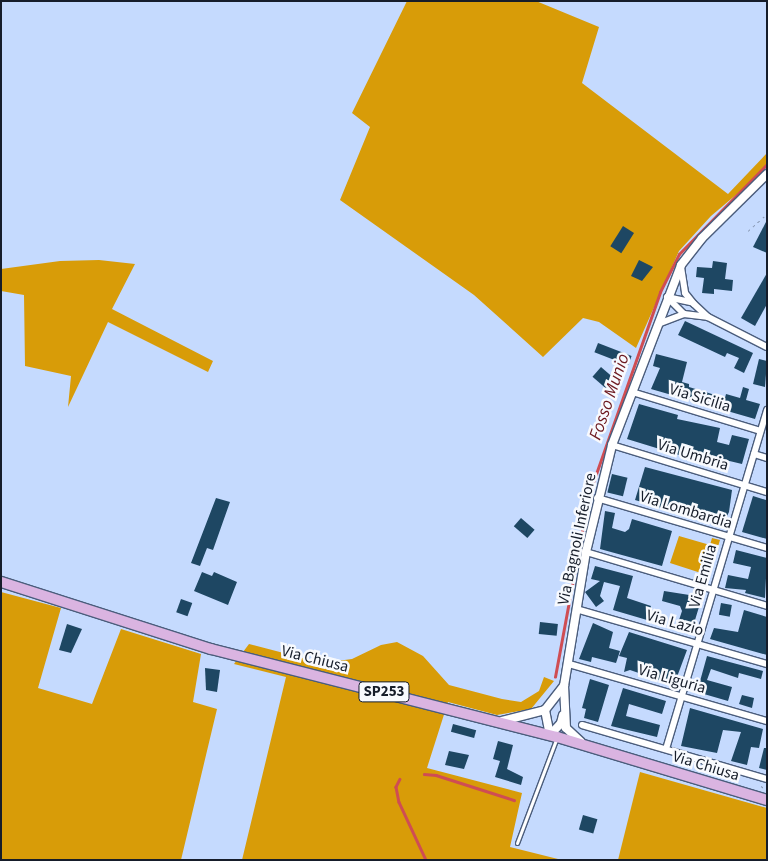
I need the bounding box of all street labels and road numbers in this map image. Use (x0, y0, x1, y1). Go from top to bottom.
street label: Via Sicilia (667, 380, 733, 416)
street label: Via Umbria (655, 435, 731, 475)
street label: Via Bagnoli Inferiore (554, 471, 600, 607)
street label: Via Lombardia (637, 487, 735, 533)
street label: Via Emilia (685, 542, 721, 610)
street label: Via Lazio (644, 606, 706, 640)
street label: Via Chiusa (279, 641, 351, 677)
street label: Via Liguria (636, 660, 708, 698)
road number: SP253 (358, 680, 410, 704)
street label: Via Chiusa (670, 747, 742, 785)

